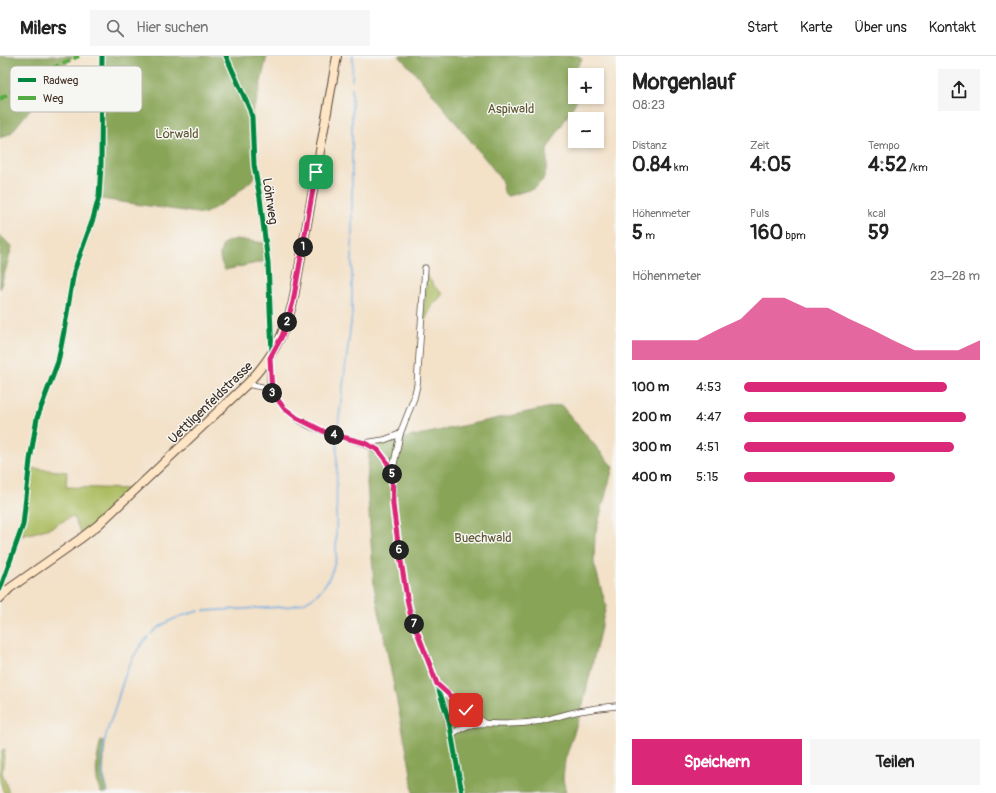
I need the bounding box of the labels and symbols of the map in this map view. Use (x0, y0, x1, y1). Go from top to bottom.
legend (10, 66, 142, 112)
text: Radweg (43, 74, 79, 87)
text: Weg (43, 92, 64, 105)
park label: Aspiwald (488, 101, 534, 117)
park label: Lörwald (155, 126, 199, 142)
pin (299, 155, 333, 189)
street label: Löhrweg (259, 177, 281, 226)
pin: 1 (293, 237, 313, 257)
pin: 2 (277, 312, 297, 332)
street label: Uettligenfeldstrasse (165, 358, 257, 447)
pin: 3 (262, 383, 282, 403)
pin: 4 (324, 425, 344, 445)
pin: 5 (382, 464, 402, 484)
park label: Buechwald (454, 530, 512, 546)
pin: 6 (389, 540, 409, 560)
pin: 7 (404, 614, 424, 634)
pin (449, 693, 483, 727)

